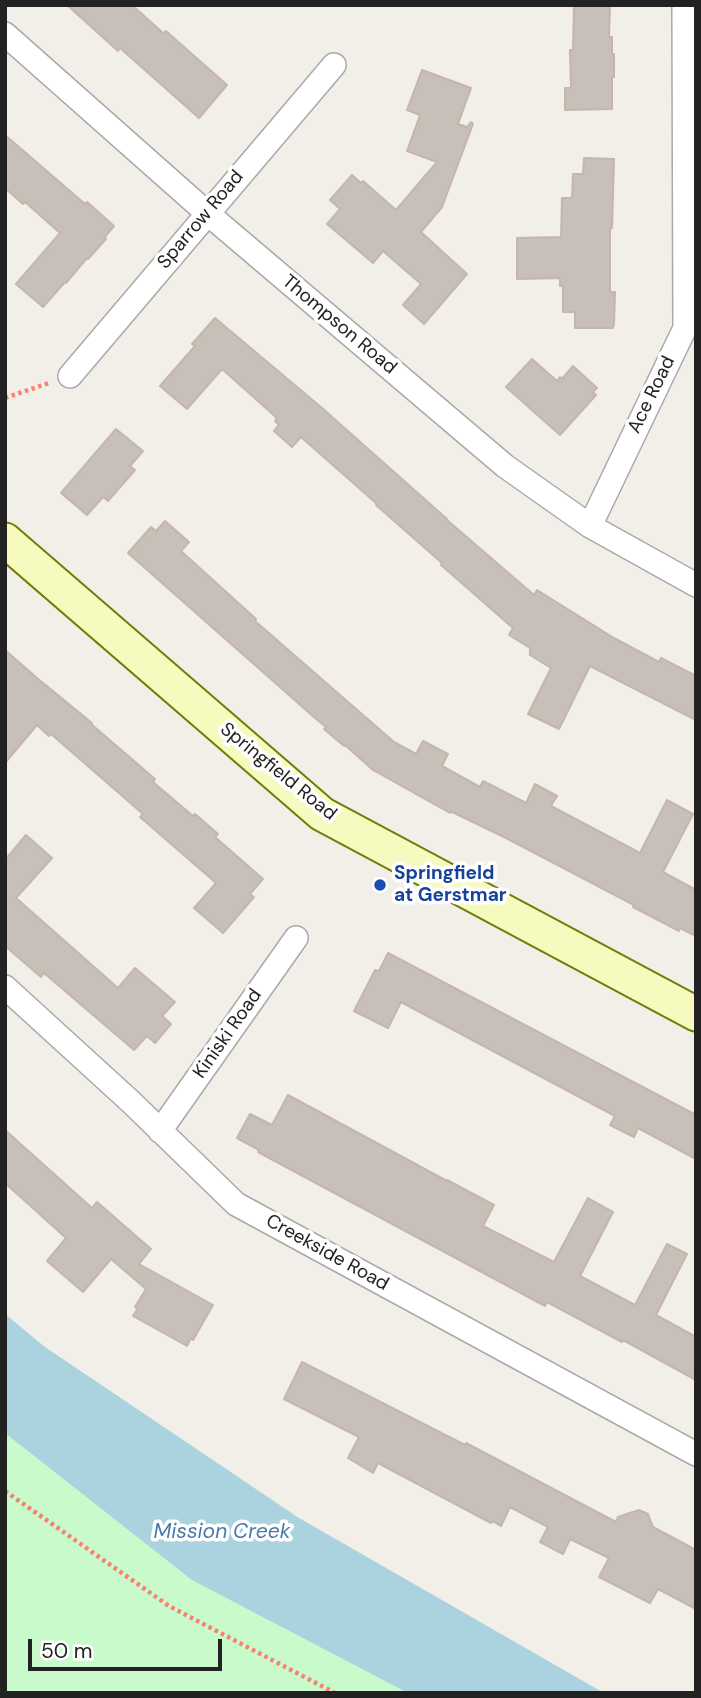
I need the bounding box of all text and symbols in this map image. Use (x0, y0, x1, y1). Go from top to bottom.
street label: Sparrow Road (153, 166, 249, 274)
street label: Thompson Road (277, 270, 401, 380)
street label: Ace Road (624, 353, 680, 437)
street label: Springfield Road (215, 718, 341, 826)
place label: Springfield at Gerstmar (394, 863, 507, 907)
marker: Springfield at Gerstmar (372, 877, 388, 893)
street label: Kiniski Road (189, 985, 267, 1083)
street label: Creekside Road (262, 1210, 392, 1296)
water label: Mission Creek (154, 1519, 290, 1545)
scale bar (32, 1624, 226, 1668)
text: 50 m (41, 1637, 92, 1665)

